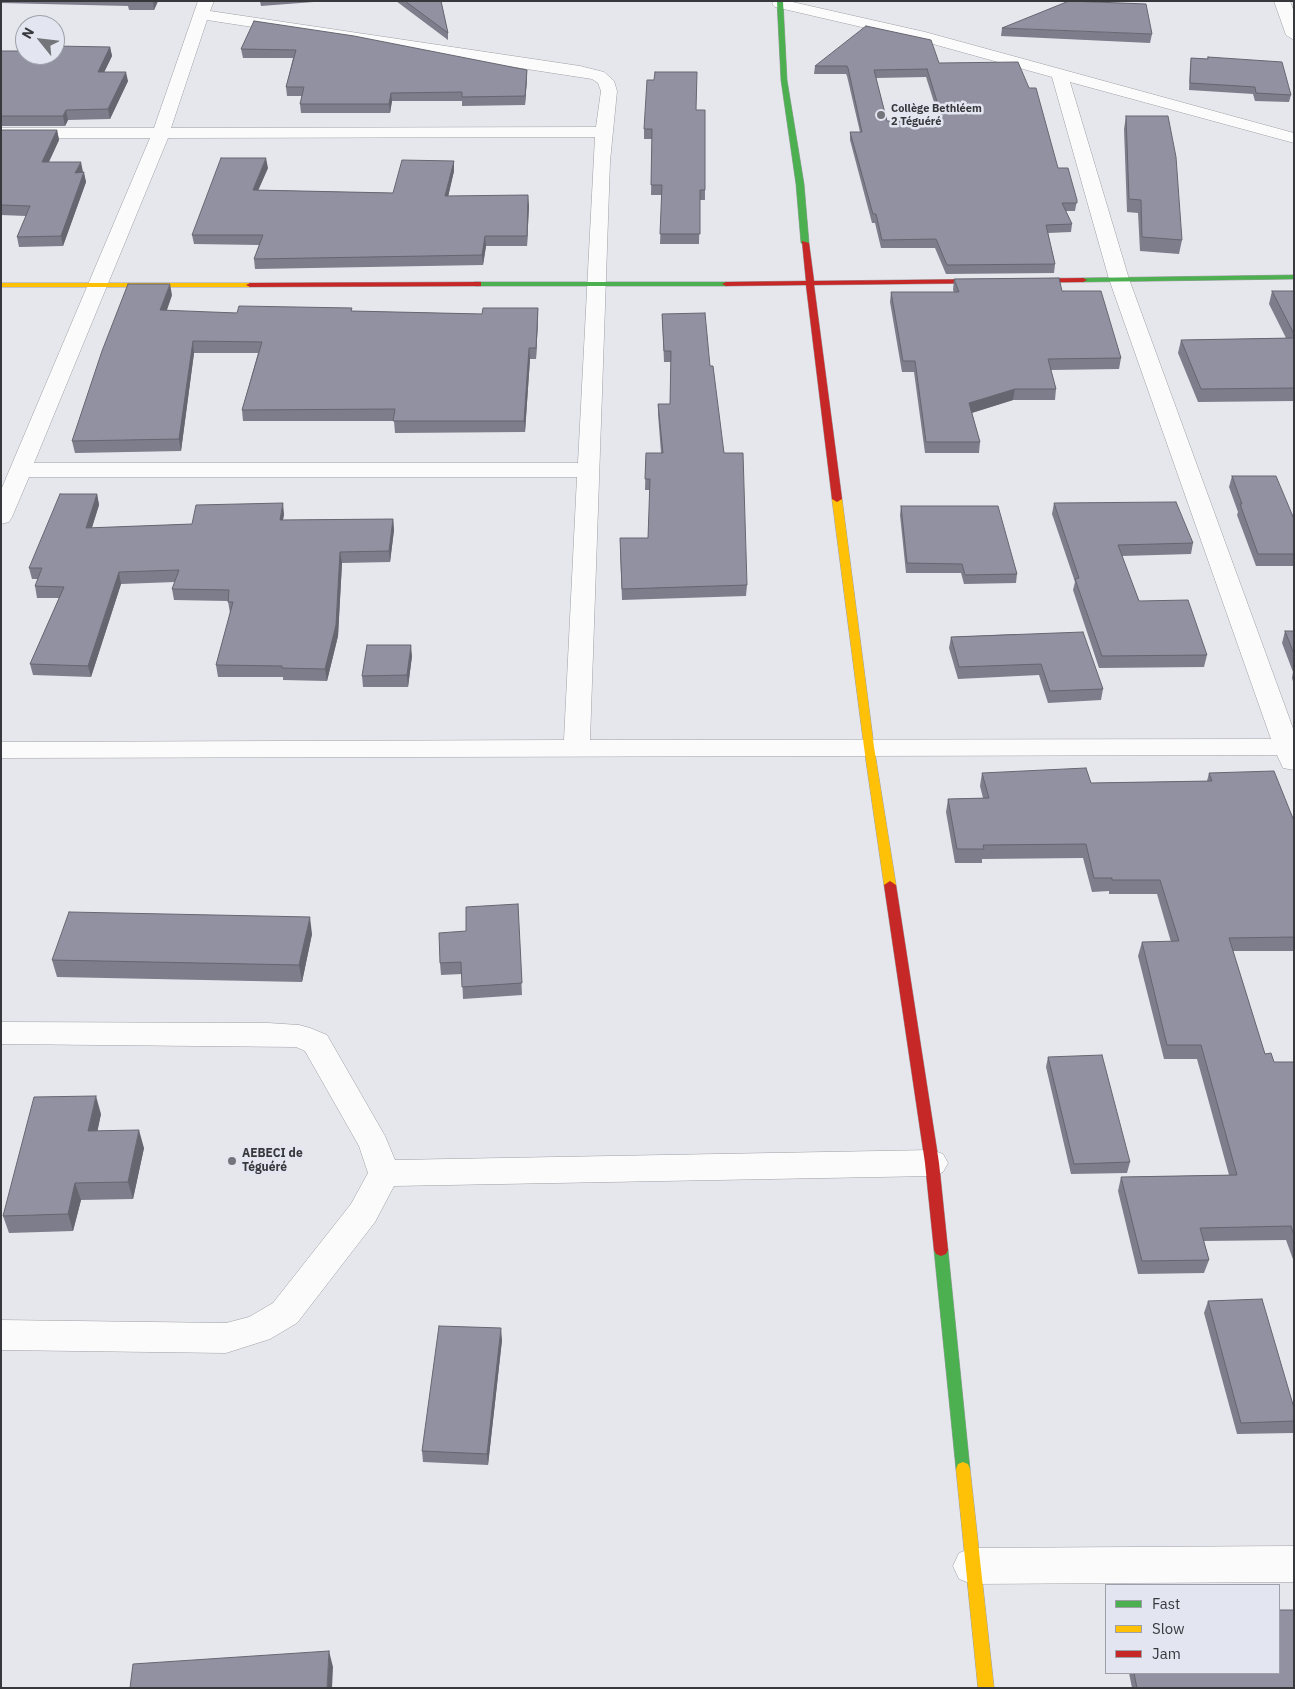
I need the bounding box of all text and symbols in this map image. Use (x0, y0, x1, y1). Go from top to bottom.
north arrow (15, 15, 65, 65)
text: N (17, 24, 38, 42)
place label: Collège Bethléem 2 Téguéré (891, 102, 982, 128)
marker: Collège Bethléem 2 Téguéré (875, 109, 887, 121)
place label: AEBECI de Téguéré (242, 1147, 303, 1175)
marker: AEBECI de Téguéré (226, 1155, 238, 1167)
legend (1105, 1584, 1280, 1674)
text: Fast (1152, 1594, 1180, 1613)
text: Slow (1152, 1619, 1185, 1638)
text: Jam (1152, 1644, 1181, 1663)

